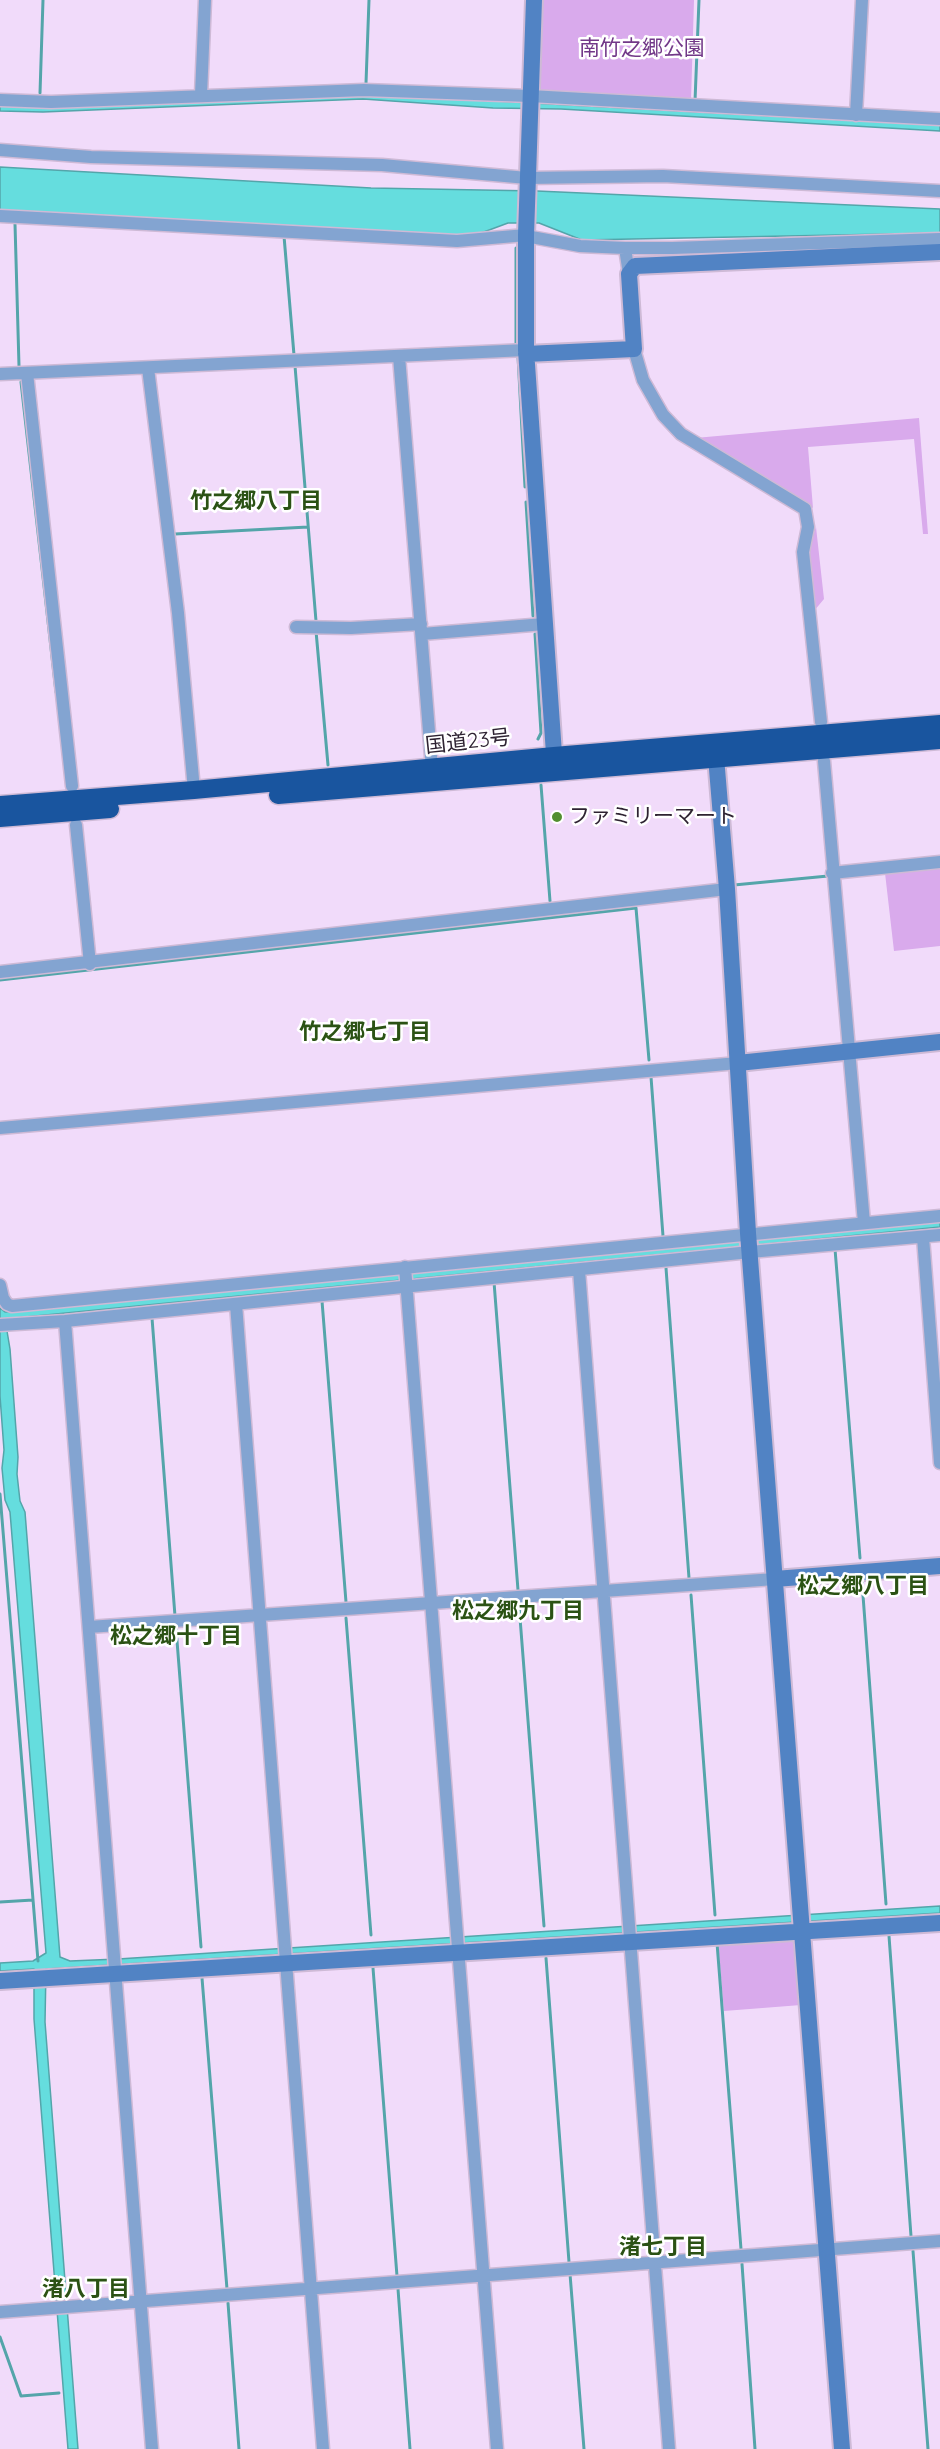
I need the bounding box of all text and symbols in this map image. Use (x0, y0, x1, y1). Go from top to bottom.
park label: 南竹之郷公園 (579, 36, 705, 62)
district label: 竹之郷八丁目 (190, 488, 322, 514)
street label: 国道23号 (424, 725, 512, 759)
place label: ファミリーマート (569, 804, 737, 830)
marker: ファミリーマート (550, 810, 564, 824)
district label: 竹之郷七丁目 (299, 1019, 431, 1045)
district label: 松之郷八丁目 (797, 1573, 929, 1599)
district label: 松之郷九丁目 (452, 1598, 584, 1624)
district label: 松之郷十丁目 (110, 1623, 242, 1649)
district label: 渚七丁目 (619, 2234, 707, 2260)
district label: 渚八丁目 (42, 2276, 130, 2302)

